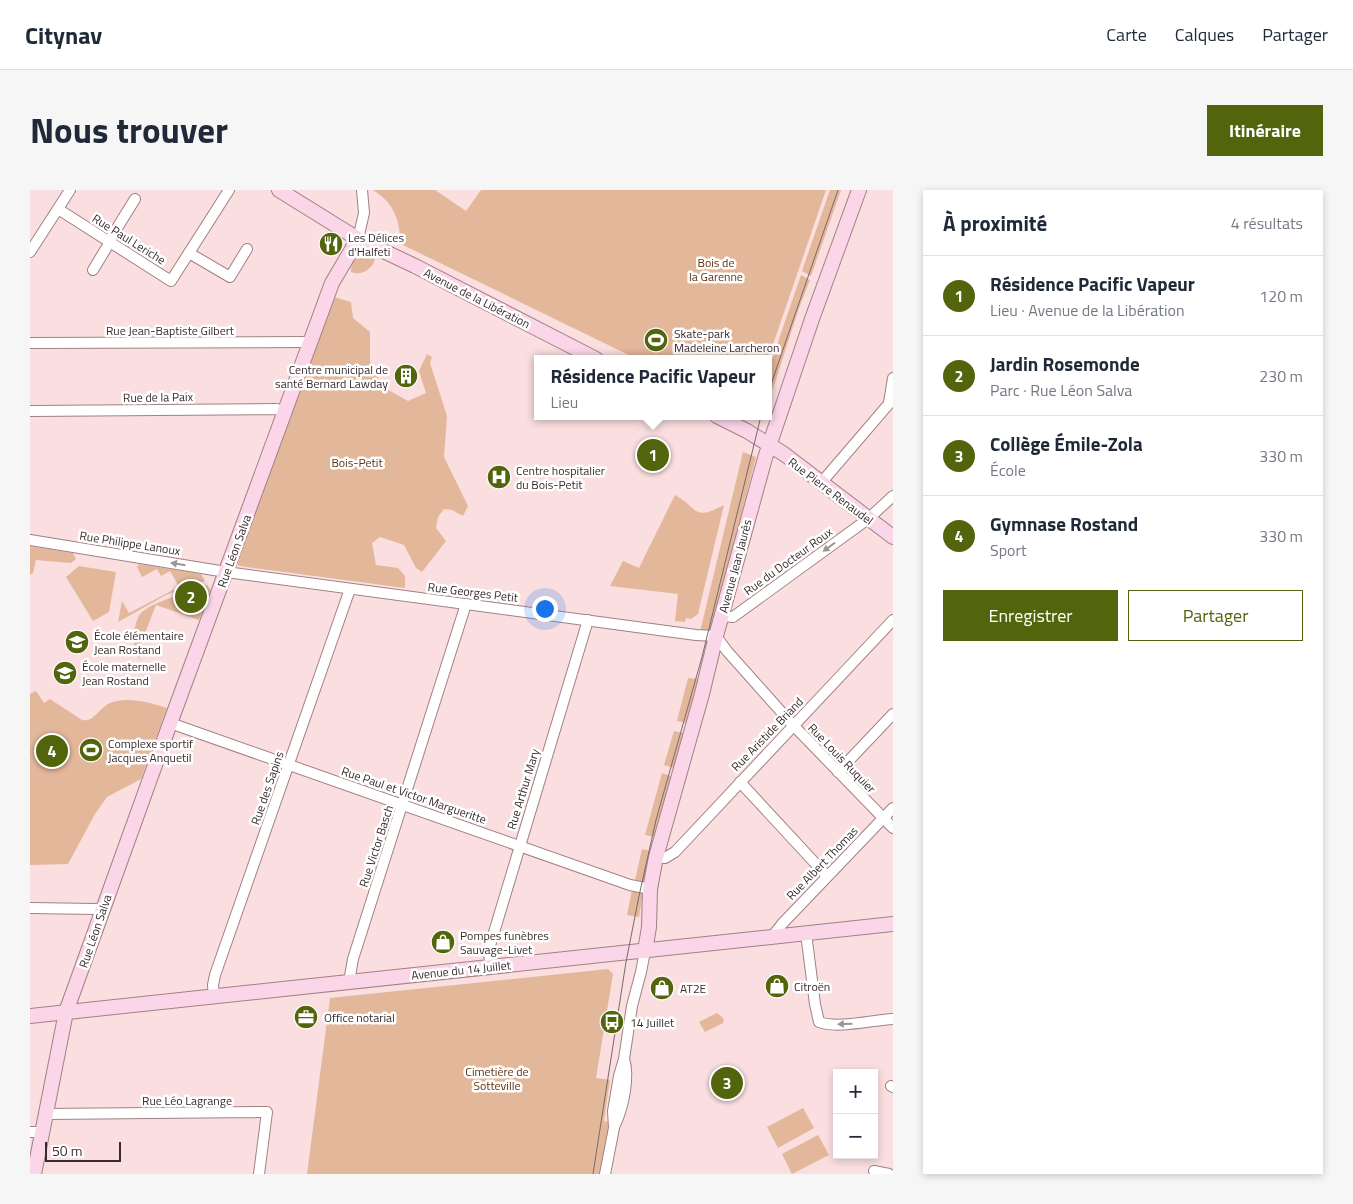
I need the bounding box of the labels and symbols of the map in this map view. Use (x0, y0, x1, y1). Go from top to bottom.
street label: Rue Paul Leriche (89, 209, 169, 269)
place label: Les Délices d'Halfeti (348, 228, 404, 261)
restaurant icon: Les Délices d'Halfeti (318, 231, 344, 257)
park label: Bois de la Garenne (689, 253, 743, 286)
street label: Avenue de la Libération (420, 263, 534, 333)
street label: Rue Jean-Baptiste Gilbert (106, 321, 235, 340)
place label: Skate-park Madeleine Larcheron (674, 324, 779, 357)
sports icon: Skate-park Madeleine Larcheron (643, 327, 669, 353)
place label: Centre municipal de santé Bernard Lawday (275, 360, 388, 393)
building icon: Centre municipal de santé Bernard Lawday (393, 363, 419, 389)
street label: Rue de la Paix (123, 387, 194, 407)
pin: 1 (637, 436, 669, 474)
park label: Bois-Petit (331, 453, 383, 472)
street label: Rue Pierre Renaudel (784, 453, 878, 529)
place label: Centre hospitalier du Bois-Petit (516, 461, 605, 494)
hospital icon: Centre hospitalier du Bois-Petit (486, 464, 512, 490)
street label: Rue Léon Salva (212, 512, 256, 590)
street label: Avenue Jean Jaurès (713, 517, 757, 615)
street label: Rue du Docteur Roux (740, 522, 837, 600)
street label: Rue Philippe Lanoux (78, 526, 182, 560)
one-way arrow (822, 542, 836, 552)
one-way arrow (170, 559, 186, 567)
street label: Rue Georges Petit (427, 577, 520, 607)
pin: 2 (175, 578, 207, 616)
your location (532, 596, 558, 622)
place label: École élémentaire Jean Rostand (94, 626, 184, 659)
school or university icon: École élémentaire Jean Rostand (64, 629, 90, 655)
place label: École maternelle Jean Rostand (82, 657, 166, 690)
school or university icon: École maternelle Jean Rostand (52, 660, 78, 686)
street label: Rue Aristide Briand (727, 693, 807, 775)
street label: Rue Louis Ruquier (804, 719, 880, 797)
pin: 4 (36, 732, 68, 770)
place label: Complexe sportif Jacques Anquetil (108, 734, 193, 767)
sports icon: Complexe sportif Jacques Anquetil (78, 737, 104, 763)
street label: Rue Arthur Mary (502, 746, 544, 832)
street label: Rue des Sapins (246, 748, 289, 827)
street label: Rue Paul et Victor Margueritte (339, 761, 489, 829)
street label: Rue Victor Basch (354, 803, 398, 889)
street label: Rue Albert Thomas (782, 821, 863, 904)
street label: Rue Léon Salva (74, 892, 116, 970)
place label: Pompes funèbres Sauvage-Livet (460, 926, 549, 959)
shop icon: Pompes funèbres Sauvage-Livet (430, 929, 456, 955)
street label: Avenue du 14 Juillet (410, 955, 512, 985)
shop icon: Citroën (764, 973, 790, 999)
shop icon: AT2E (649, 975, 675, 1001)
place label: Citroën (794, 977, 830, 996)
place label: AT2E (680, 979, 707, 998)
office icon: Office notarial (293, 1004, 319, 1030)
place label: Office notarial (324, 1008, 395, 1027)
bus stop icon: 14 Juillet (599, 1009, 625, 1035)
place label: 14 Juillet (630, 1013, 675, 1032)
one-way arrow (836, 1020, 852, 1028)
park label: Cimetière de Sotteville (465, 1062, 529, 1095)
pin: 3 (711, 1064, 743, 1102)
street label: Rue Léo Lagrange (142, 1091, 232, 1110)
scale bar (45, 1139, 121, 1162)

